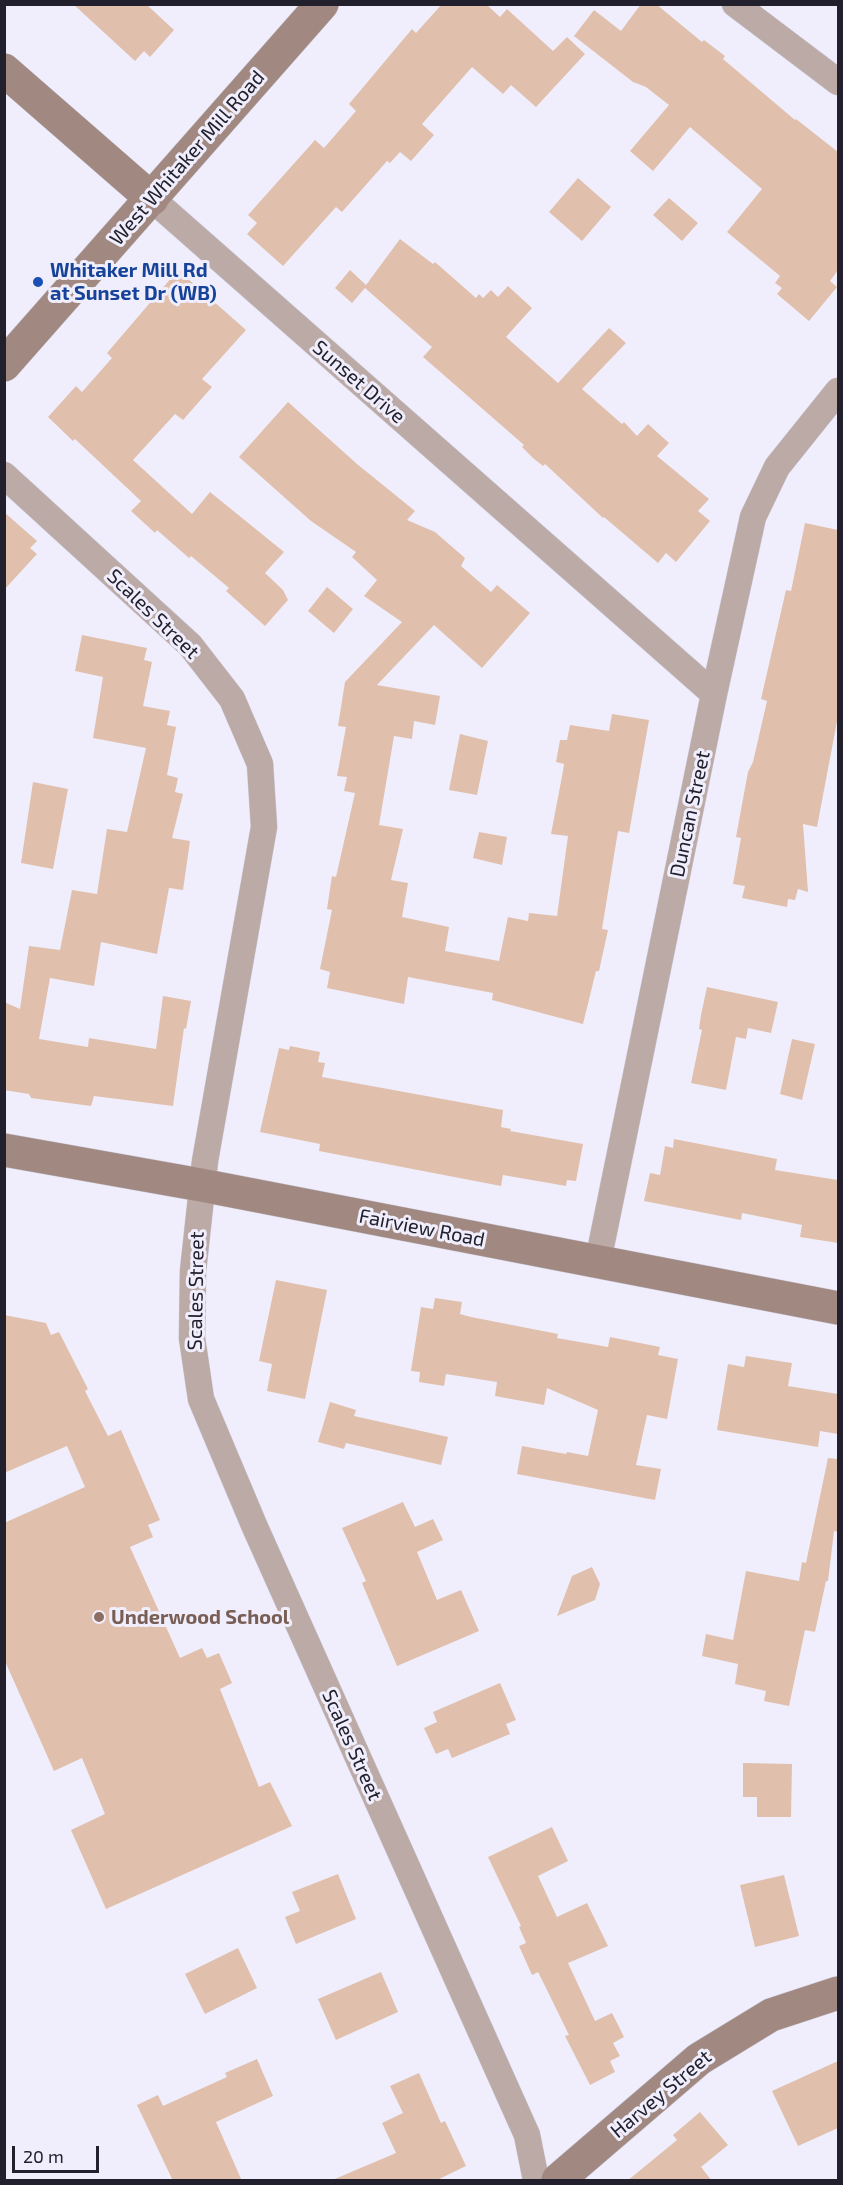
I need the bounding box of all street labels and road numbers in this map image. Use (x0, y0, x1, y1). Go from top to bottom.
street label: West Whitaker Mill Road (105, 66, 269, 250)
street label: Sunset Drive (308, 335, 410, 429)
street label: Scales Street (102, 564, 204, 664)
street label: Duncan Street (665, 749, 715, 879)
street label: Fairview Road (357, 1204, 487, 1252)
street label: Scales Street (183, 1231, 209, 1351)
street label: Scales Street (317, 1686, 387, 1804)
street label: Harvey Street (606, 2045, 716, 2143)

